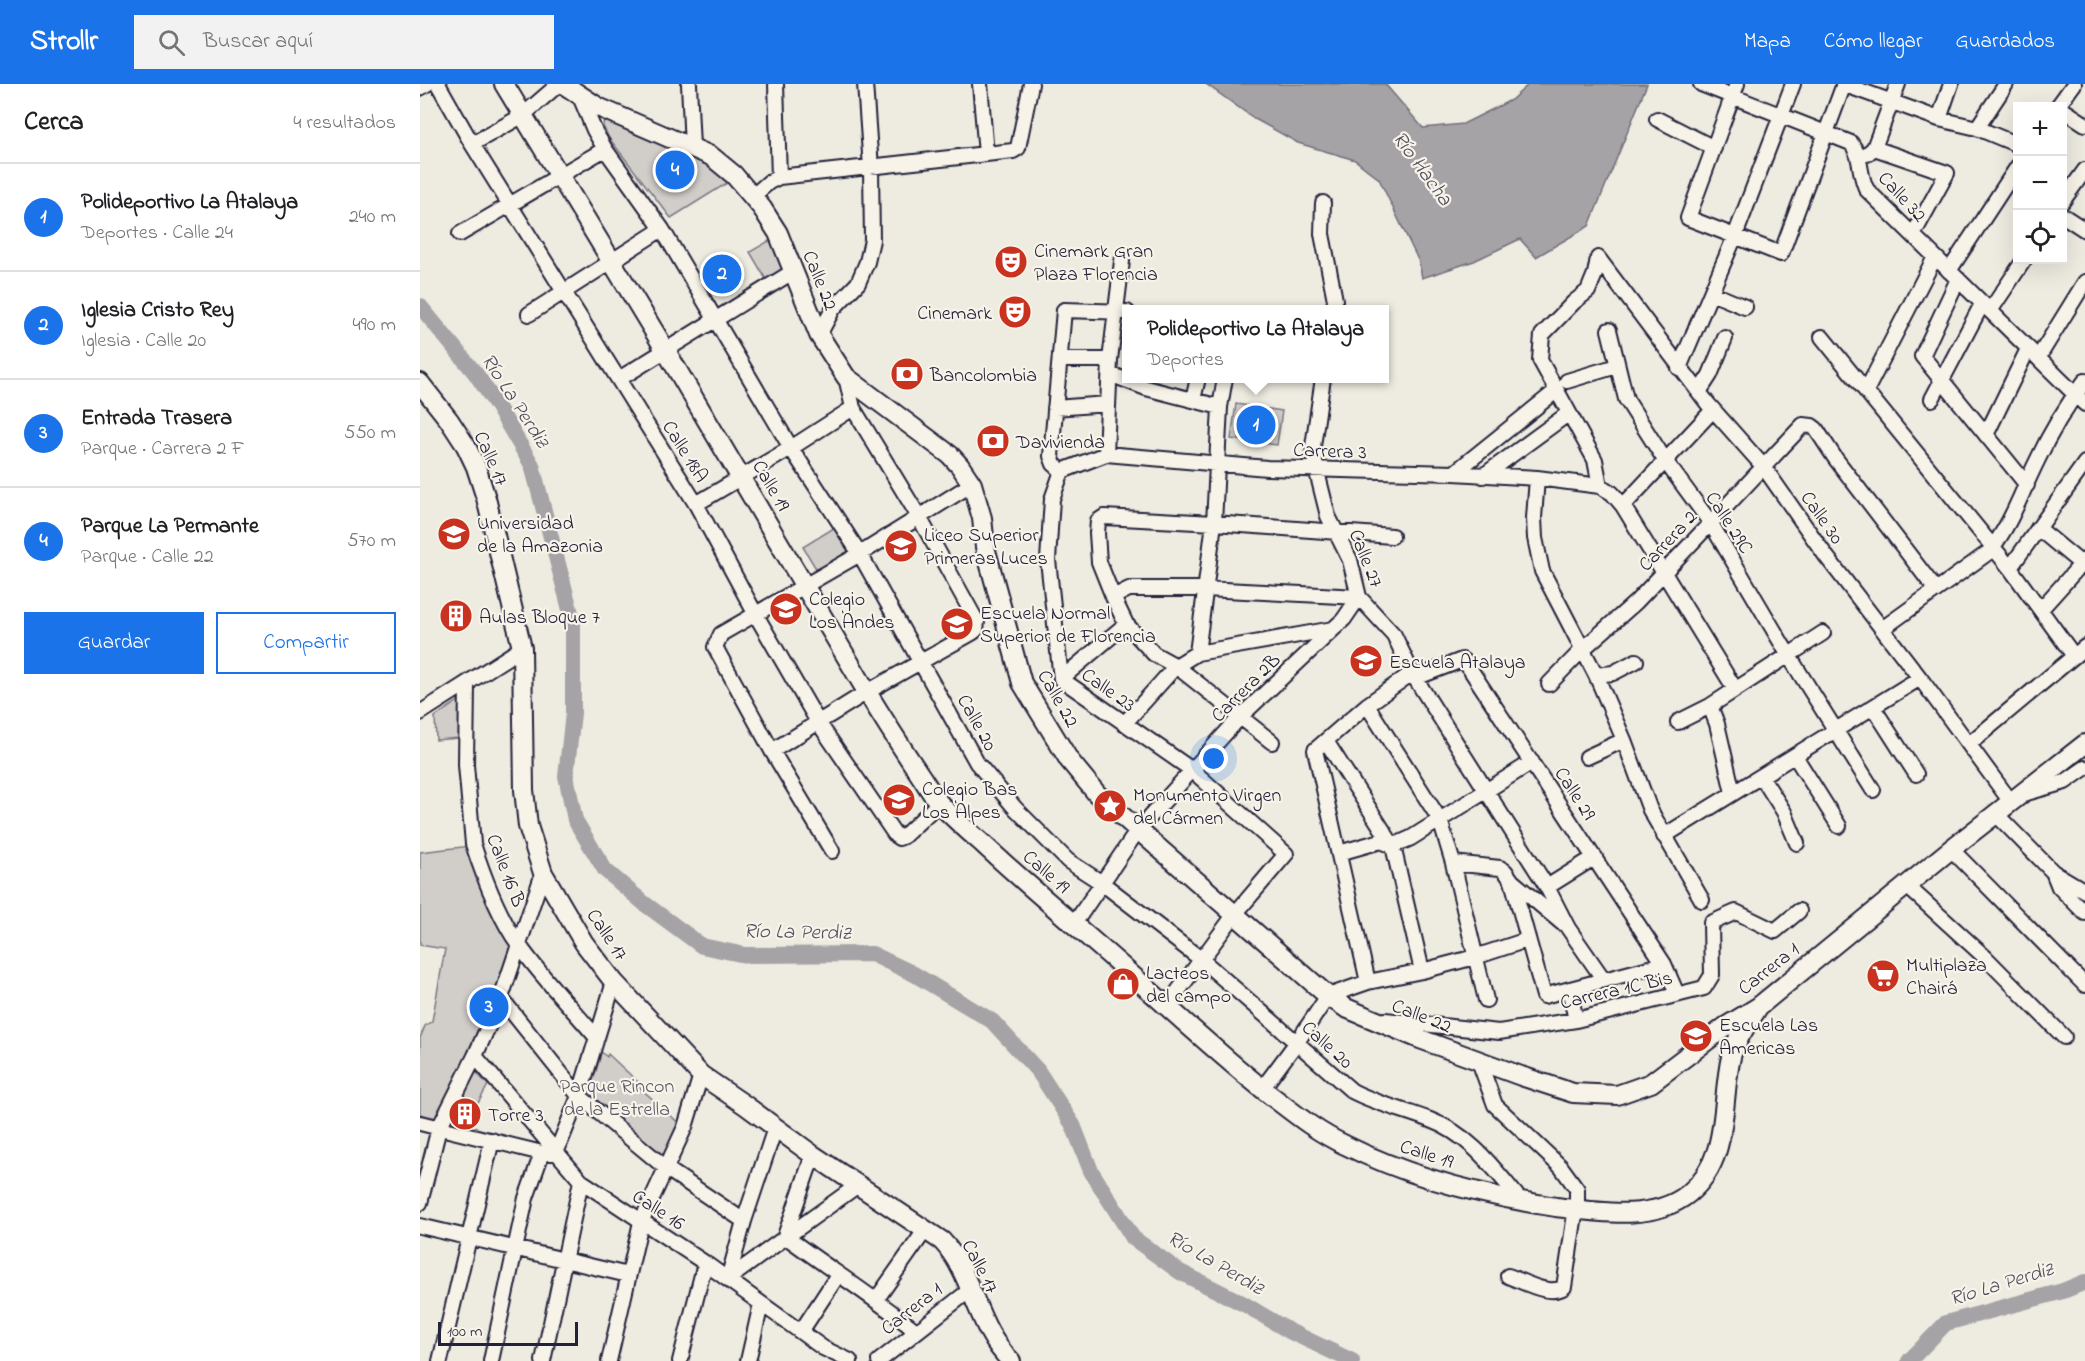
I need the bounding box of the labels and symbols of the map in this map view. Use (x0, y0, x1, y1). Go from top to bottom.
water label: Río Hacha (1384, 126, 1459, 213)
pin: 4 (656, 148, 694, 193)
street label: Calle 32 (1870, 166, 1932, 230)
place label: Cinemark Gran Plaza Florencia (1034, 238, 1158, 290)
theatre icon: Cinemark Gran Plaza Florencia (993, 244, 1029, 280)
street label: Calle 22 (794, 247, 844, 315)
pin: 2 (702, 252, 742, 297)
theatre icon: Cinemark (997, 294, 1033, 330)
place label: Cinemark (917, 300, 992, 329)
water label: Río La Perdiz (473, 348, 557, 455)
bank icon: Bancolombia (889, 356, 925, 392)
place label: Bancolombia (929, 362, 1037, 391)
pin: 1 (1236, 402, 1276, 448)
street label: Calle 18A (653, 416, 714, 489)
bank icon: Davivienda (975, 423, 1011, 459)
street label: Calle 17 (465, 427, 515, 491)
place label: Davivienda (1015, 429, 1105, 458)
street label: Carrera 3 (1293, 437, 1367, 468)
street label: Calle 19 (744, 455, 796, 517)
street label: Calle 29C (1697, 486, 1759, 560)
street label: Calle 30 (1792, 486, 1850, 551)
street label: Carrera 2 (1633, 504, 1705, 579)
place label: Universidad de la Amazonia (477, 510, 603, 562)
school or university icon: Universidad de la Amazonia (436, 516, 472, 552)
place label: Liceo Superior Primeras Luces (924, 522, 1048, 574)
street label: Calle 27 (1340, 525, 1389, 592)
school or university icon: Liceo Superior Primeras Luces (883, 528, 919, 564)
place label: Colegio Los Andes (809, 586, 895, 638)
school or university icon: Colegio Los Andes (768, 591, 804, 627)
building icon: Aulas Bloque 7 (438, 598, 474, 634)
place label: Escuela Normal Superior de Florencia (980, 600, 1156, 652)
place label: Aulas Bloque 7 (479, 604, 600, 633)
school or university icon: Escuela Normal Superior de Florencia (939, 606, 975, 642)
school or university icon: Escuela Atalaya (1348, 643, 1384, 679)
street label: Carrera 2B (1205, 647, 1288, 730)
place label: Escuela Atalaya (1389, 649, 1526, 678)
street label: Calle 23 (1074, 662, 1141, 720)
street label: Calle 22 (1029, 665, 1085, 734)
street label: Calle 20 (948, 689, 1003, 757)
your location (1199, 744, 1228, 773)
street label: Calle 29 (1546, 762, 1602, 827)
place label: Colegio Bas Los Alpes (922, 776, 1018, 828)
school or university icon: Colegio Bas Los Alpes (881, 782, 917, 818)
place label: Monumento Virgen del Cármen (1133, 782, 1281, 834)
place icon: Monumento Virgen del Cármen (1092, 788, 1128, 824)
street label: Calle 16 B (477, 830, 532, 912)
street label: Calle 19 (1015, 844, 1076, 902)
street label: Calle 17 (578, 904, 634, 967)
water label: Río La Perdiz (743, 917, 852, 949)
street label: Carrera 1 (1732, 937, 1807, 1003)
place label: Multiplaza Chairá (1906, 952, 1987, 1004)
supermarket icon: Multiplaza Chairá (1865, 958, 1901, 994)
place label: Lacteos del campo (1146, 960, 1231, 1012)
street label: Carrera 1C Bis (1557, 964, 1676, 1018)
shop icon: Lacteos del campo (1105, 966, 1141, 1002)
pin: 3 (470, 984, 508, 1030)
street label: Calle 22 (1387, 993, 1455, 1042)
place label: Escuela Las Americas (1719, 1012, 1818, 1064)
street label: Calle 20 (1294, 1015, 1359, 1077)
school or university icon: Escuela Las Americas (1678, 1018, 1714, 1054)
park label: Parque Rincon de la Estrella (560, 1073, 674, 1125)
building icon: Torre 3 (447, 1096, 483, 1132)
place label: Torre 3 (488, 1102, 544, 1131)
street label: Calle 19 (1396, 1133, 1457, 1178)
street label: Calle 16 (626, 1183, 690, 1239)
water label: Río La Perdiz (1161, 1224, 1270, 1304)
street label: Calle 17 (953, 1235, 1005, 1299)
water label: Río La Perdiz (1946, 1255, 2058, 1315)
street label: Carrera 1 (875, 1277, 950, 1343)
scale bar (438, 1319, 578, 1346)

